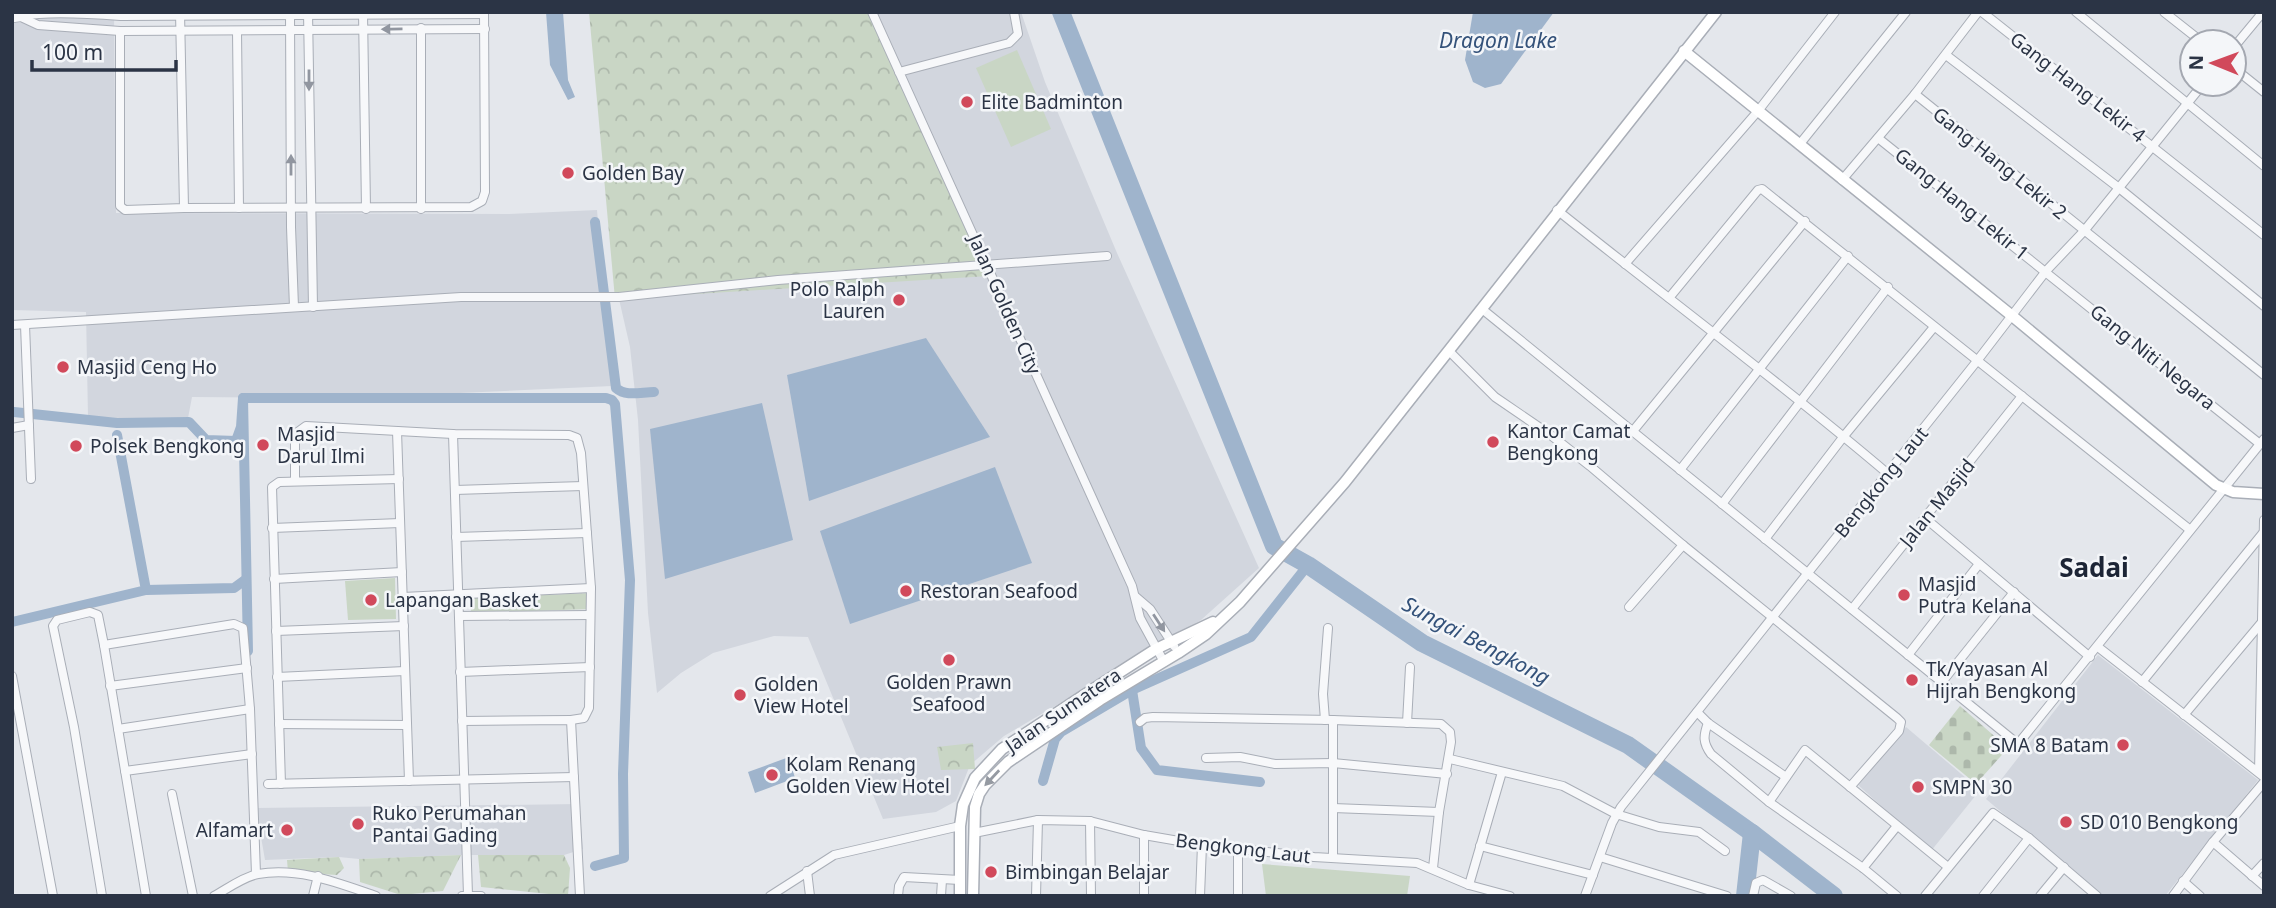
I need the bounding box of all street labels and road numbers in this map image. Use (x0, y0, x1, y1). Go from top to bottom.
street label: Gang Hang Lekir 4 (2005, 26, 2151, 148)
street label: Gang Hang Lekir 2 (1928, 101, 2072, 225)
street label: Gang Hang Lekir 1 (1890, 142, 2034, 266)
street label: Jalan Golden City (962, 228, 1048, 378)
street label: Gang Niti Negara (2085, 298, 2221, 416)
street label: Bengkong Laut (1828, 421, 1934, 543)
street label: Jalan Masjid (1892, 453, 1981, 554)
street label: Jalan Sumatera (998, 662, 1126, 759)
street label: Bengkong Laut (1174, 827, 1312, 869)

